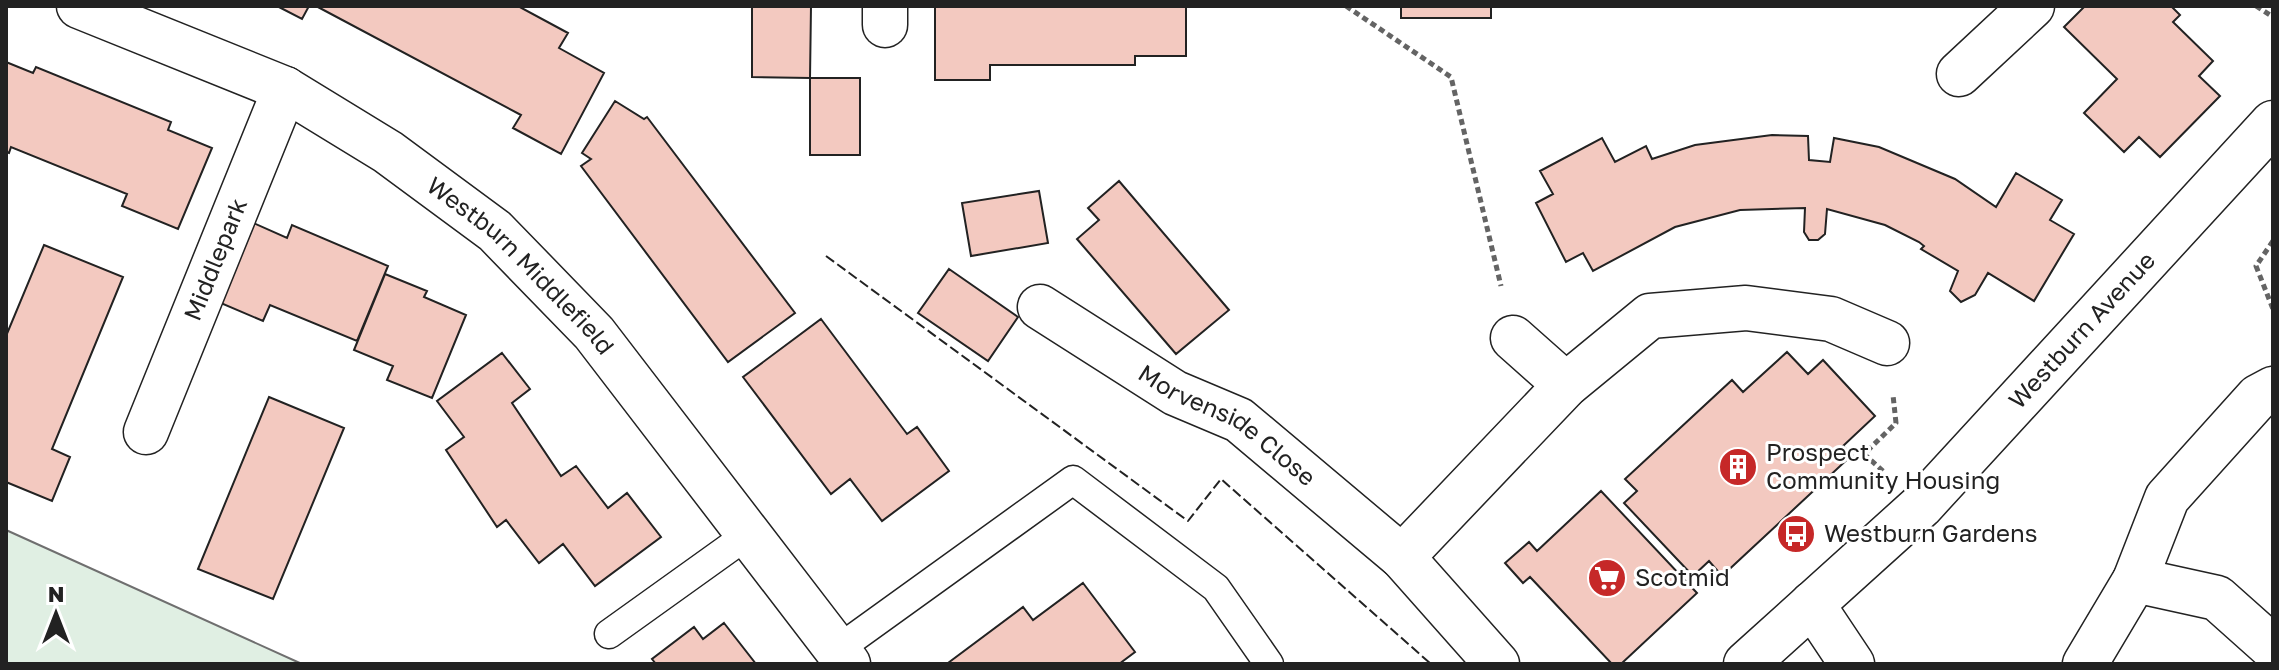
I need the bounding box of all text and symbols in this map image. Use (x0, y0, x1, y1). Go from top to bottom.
street label: Westburn Middlefield (422, 170, 621, 360)
street label: Middlepark (177, 194, 252, 324)
street label: Westburn Avenue (2002, 245, 2160, 414)
street label: Morvenside Close (1134, 358, 1322, 491)
place label: Prospect Community Housing (1766, 437, 2000, 494)
building icon: Prospect Community Housing (1717, 446, 1759, 488)
bus stop icon: Westburn Gardens (1775, 513, 1817, 555)
place label: Westburn Gardens (1824, 518, 2037, 547)
supermarket icon: Scotmid (1586, 557, 1628, 599)
place label: Scotmid (1635, 562, 1730, 591)
north arrow (16, 574, 96, 654)
text: N (48, 580, 64, 607)

